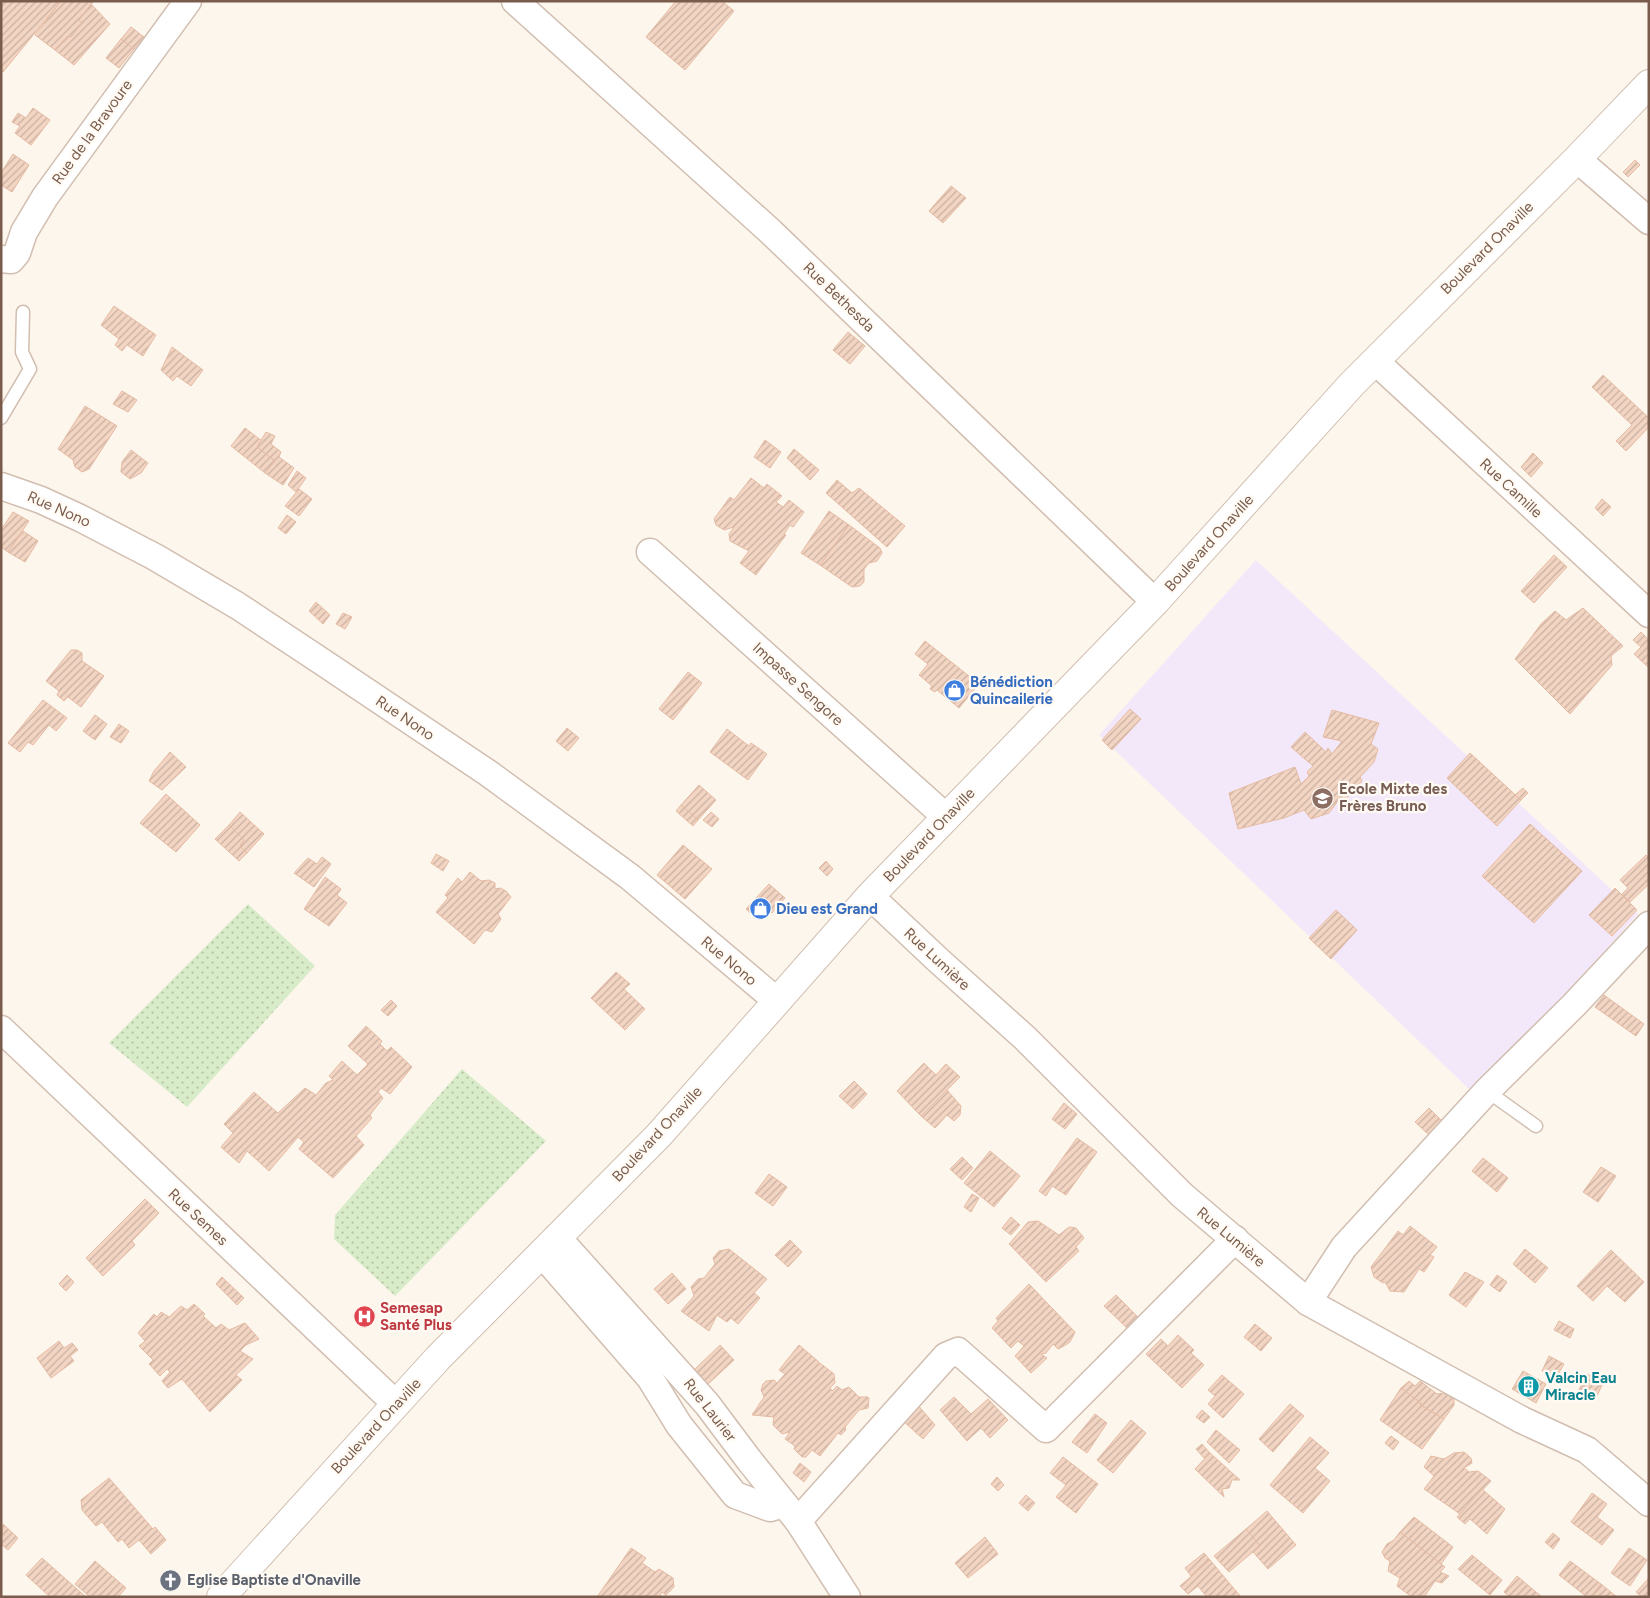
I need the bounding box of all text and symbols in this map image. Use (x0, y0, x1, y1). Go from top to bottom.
street label: Rue de la Bravoure (48, 76, 136, 188)
street label: Boulevard Onaville (1437, 198, 1537, 298)
street label: Rue Bethesda (799, 258, 879, 336)
street label: Rue Camille (1476, 454, 1546, 522)
street label: Rue Nono (25, 487, 94, 531)
street label: Boulevard Onaville (1161, 491, 1257, 595)
street label: Impasse Sengore (749, 639, 847, 729)
place label: Bénédiction Quincailerie (970, 673, 1054, 708)
shop icon: Bénédiction Quincailerie (942, 679, 966, 703)
street label: Rue Nono (372, 692, 438, 744)
place label: Ecole Mixte des Frères Bruno (1339, 780, 1447, 815)
street label: Boulevard Onaville (879, 784, 979, 886)
school or university icon: Ecole Mixte des Frères Bruno (1311, 786, 1335, 810)
shop icon: Dieu est Grand (748, 897, 772, 921)
place label: Dieu est Grand (776, 900, 878, 918)
street label: Rue Lumière (900, 924, 974, 994)
street label: Rue Nono (698, 933, 761, 990)
street label: Boulevard Onaville (608, 1083, 706, 1185)
street label: Rue Semes (164, 1185, 232, 1249)
street label: Rue Lumière (1193, 1203, 1269, 1271)
place label: Semesap Santé Plus (380, 1299, 452, 1334)
hospital icon: Semesap Santé Plus (352, 1305, 376, 1329)
place label: Valcin Eau Miracle (1545, 1369, 1616, 1404)
street label: Boulevard Onaville (327, 1375, 425, 1477)
street label: Rue Laurier (680, 1375, 740, 1445)
building icon: Valcin Eau Miracle (1517, 1375, 1541, 1399)
church icon: Eglise Baptiste d'Onaville (159, 1568, 183, 1592)
place label: Eglise Baptiste d'Onaville (187, 1571, 362, 1589)

